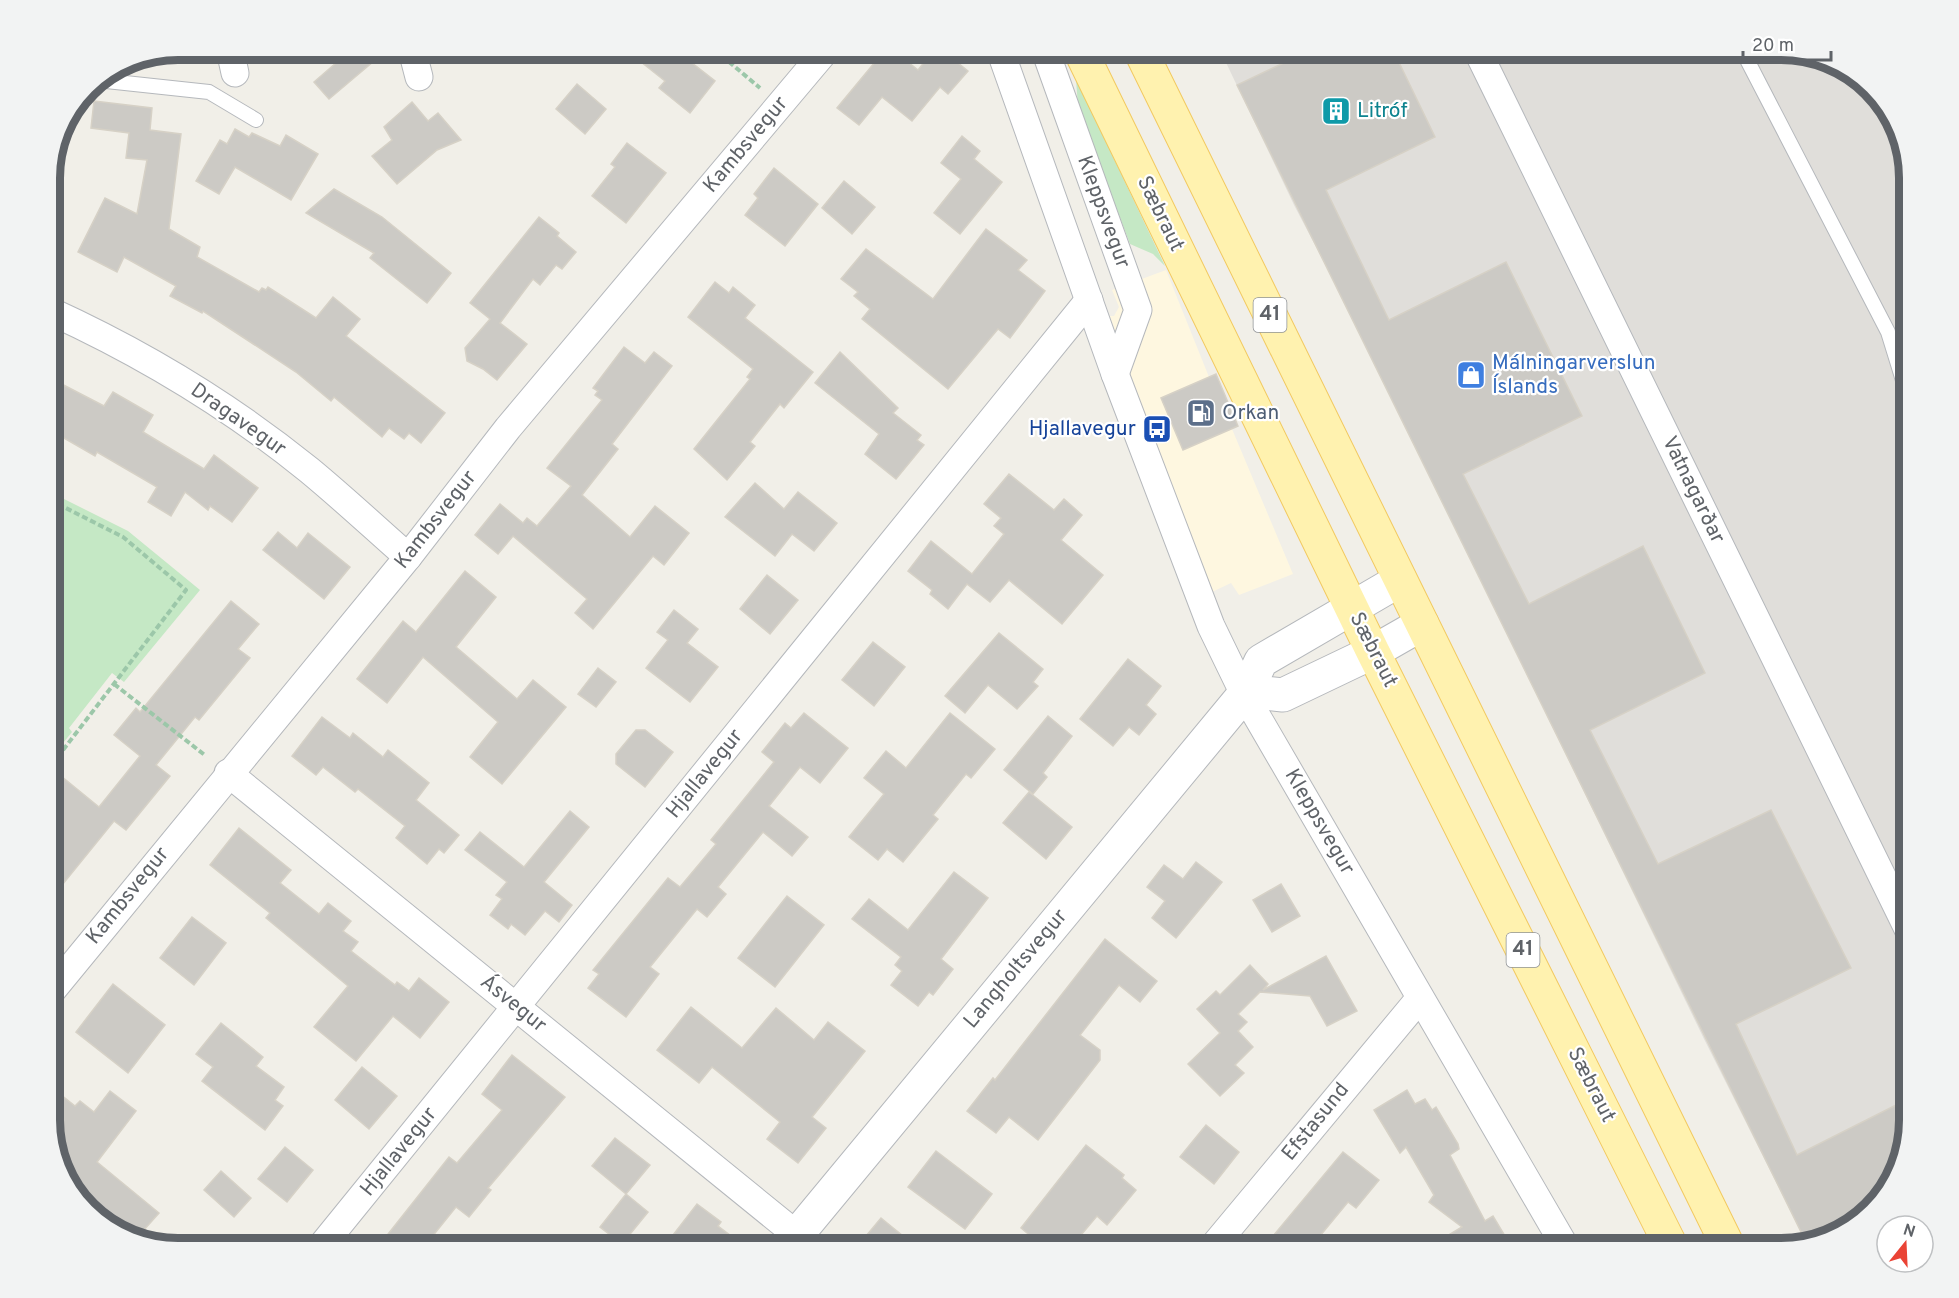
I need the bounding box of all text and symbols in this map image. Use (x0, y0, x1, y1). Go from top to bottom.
scale bar (1743, 24, 1832, 62)
text: 20 m (1752, 35, 1794, 58)
street label: Kambsvegur (698, 91, 794, 199)
building icon: Litróf (1320, 95, 1352, 127)
place label: Litróf (1357, 98, 1408, 125)
street label: Kleppsvegur (1070, 152, 1136, 272)
street label: Sæbraut (1130, 172, 1190, 256)
road number: 41 (1254, 298, 1286, 332)
place label: Málningarverslun Íslands (1492, 350, 1656, 401)
shop icon: Málningarverslun Íslands (1455, 359, 1487, 391)
street label: Dragavegur (185, 377, 291, 463)
fuel station icon: Orkan (1185, 397, 1217, 429)
place label: Orkan (1222, 400, 1279, 427)
bus stop icon: Hjallavegur (1141, 413, 1173, 445)
place label: Hjallavegur (1029, 416, 1136, 443)
street label: Vatnagarðar (1655, 432, 1731, 548)
street label: Kambsvegur (389, 465, 483, 575)
street label: Sæbraut (1343, 608, 1403, 692)
street label: Hjallavegur (661, 724, 749, 824)
street label: Kleppsvegur (1278, 764, 1360, 880)
street label: Kambsvegur (80, 842, 176, 950)
street label: Langholtsvegur (958, 904, 1074, 1034)
road number: 41 (1506, 933, 1540, 967)
street label: Ásvegur (474, 968, 552, 1039)
street label: Sæbraut (1561, 1043, 1621, 1127)
street label: Efstasund (1276, 1077, 1356, 1167)
street label: Hjallavegur (355, 1102, 443, 1202)
north arrow (1875, 1214, 1935, 1274)
text: N (1900, 1220, 1918, 1243)

